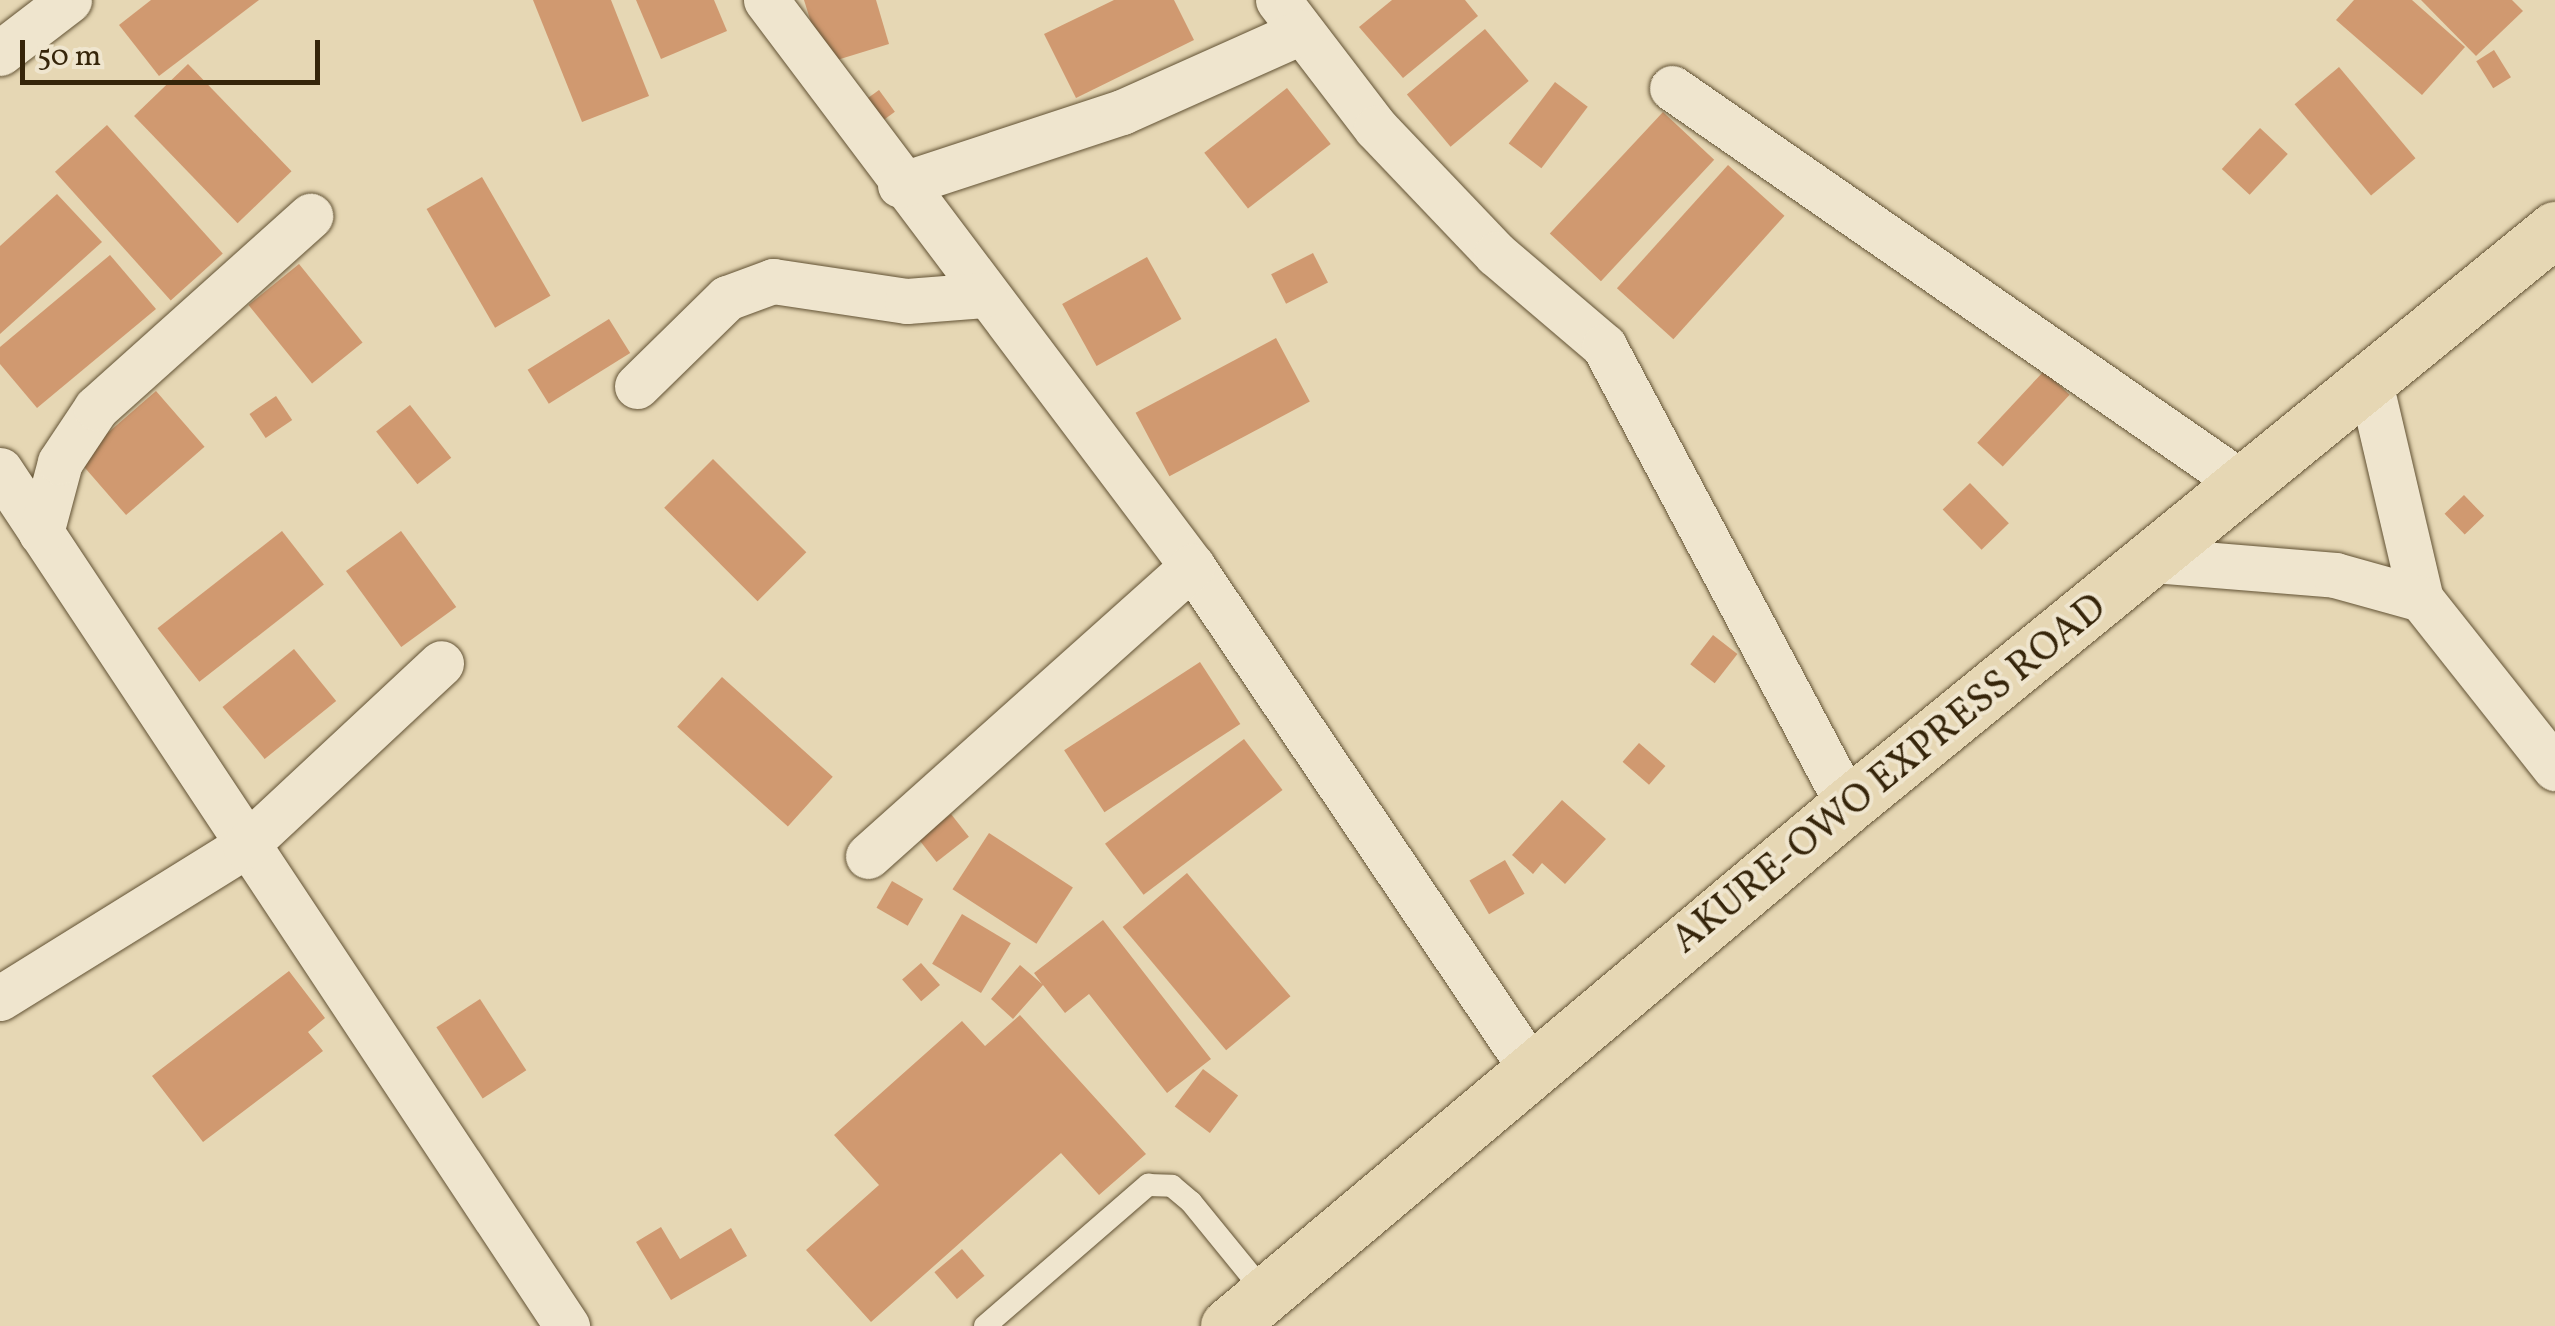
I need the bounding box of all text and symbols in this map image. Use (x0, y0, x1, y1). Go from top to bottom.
scale bar (25, 20, 325, 82)
text: 50 m (37, 36, 101, 78)
street label: AKURE-OWO EXPRESS ROAD (1663, 585, 2117, 965)

